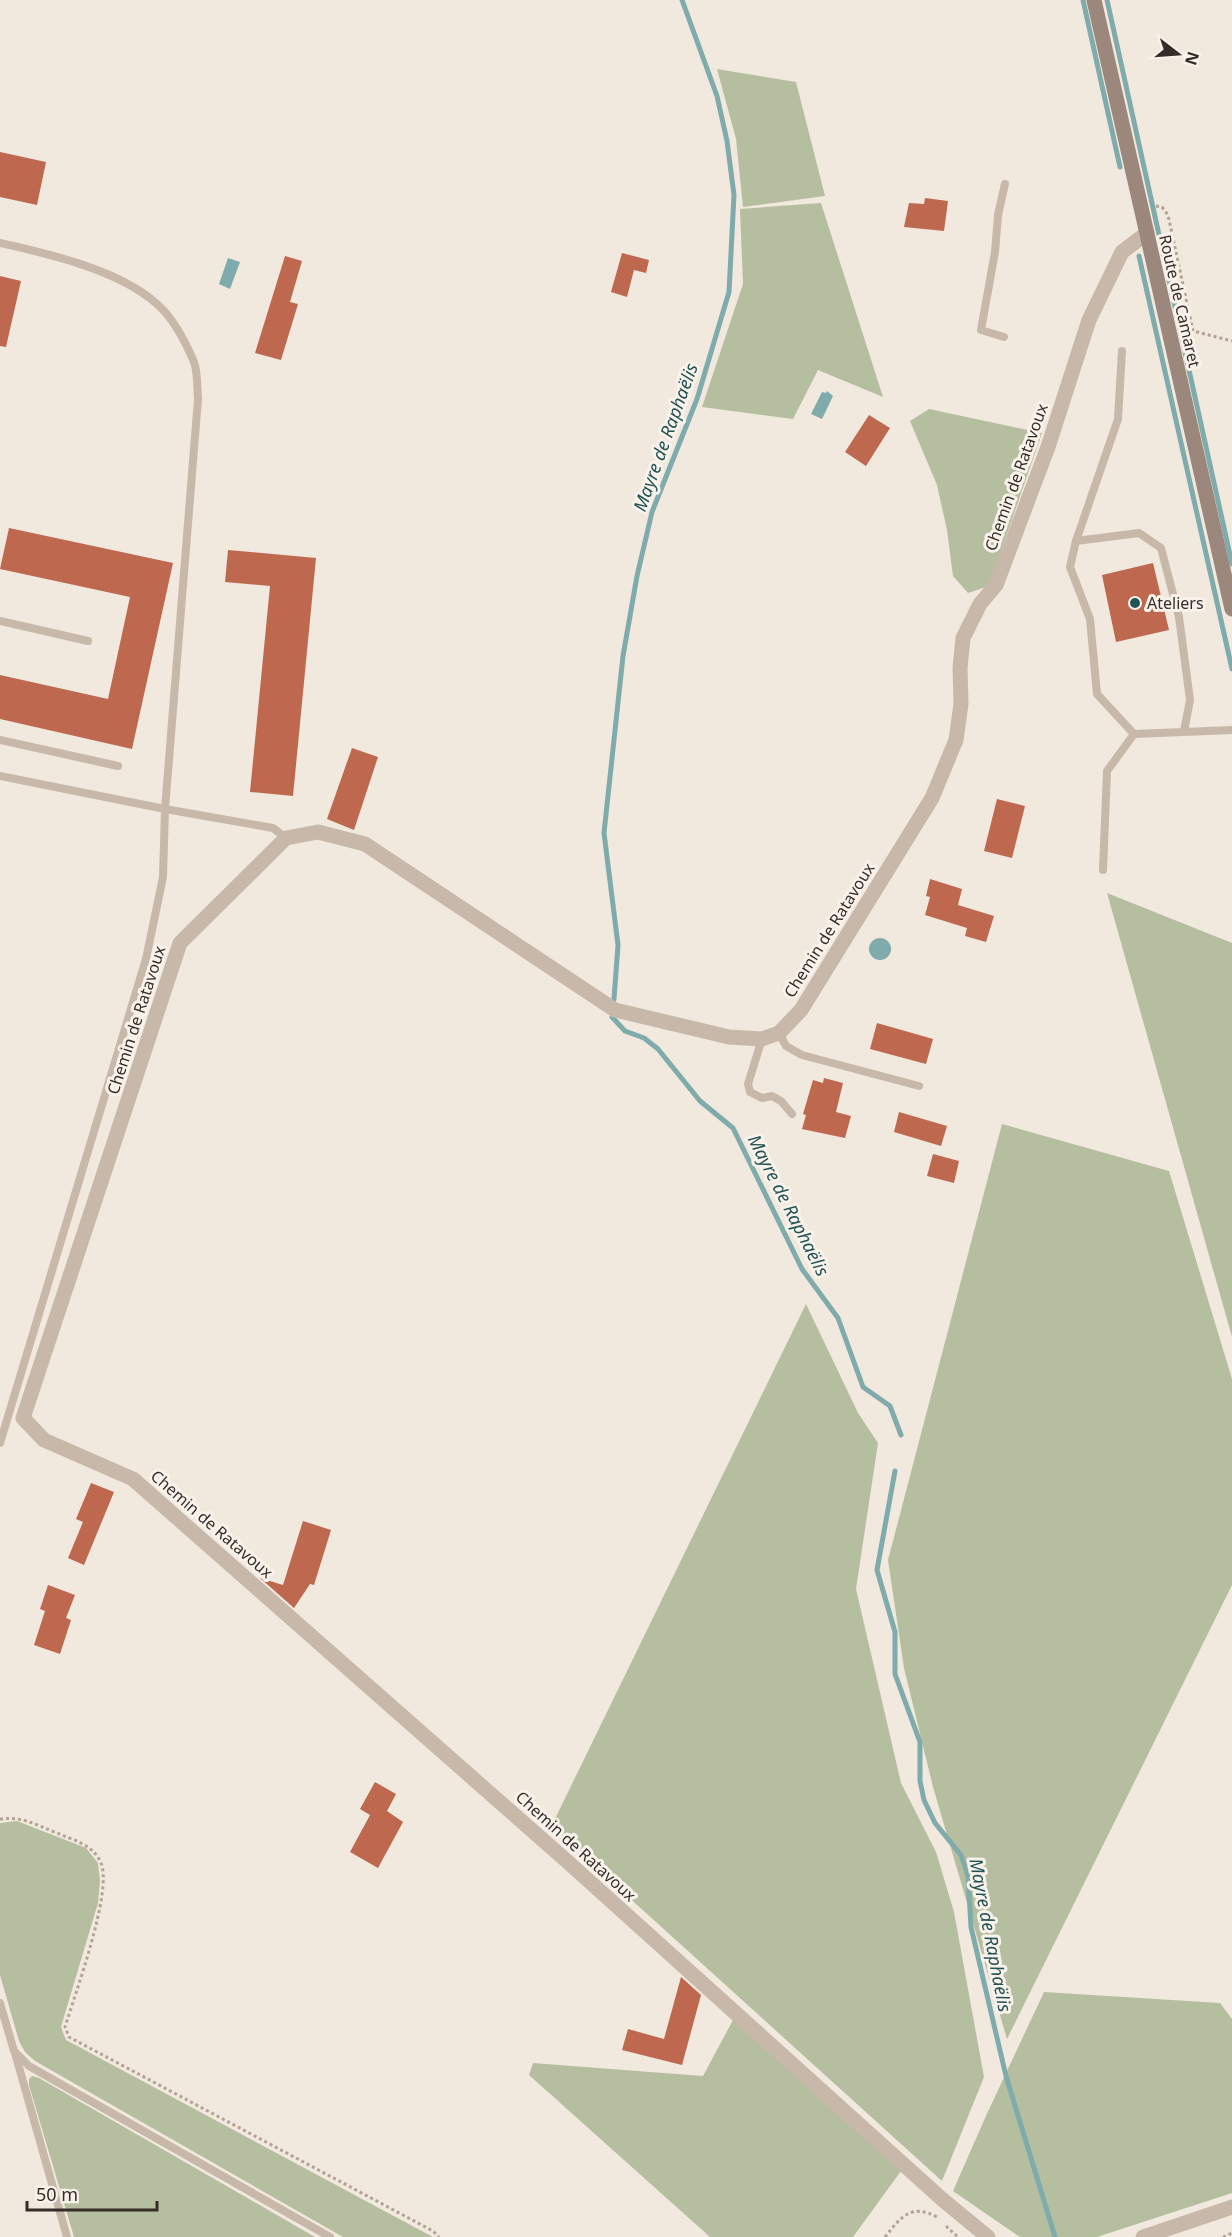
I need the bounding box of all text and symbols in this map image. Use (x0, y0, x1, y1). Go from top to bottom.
north arrow (1148, 24, 1208, 84)
text: N (1180, 49, 1205, 68)
street label: Route de Camaret (1154, 232, 1206, 370)
water label: Mayre de Raphaëlis (627, 359, 703, 514)
street label: Chemin de Ratavoux (979, 400, 1053, 554)
place label: Ateliers (1147, 592, 1204, 614)
marker: Ateliers (1128, 596, 1142, 610)
street label: Chemin de Ratavoux (779, 858, 880, 1002)
street label: Chemin de Ratavoux (102, 942, 171, 1097)
water label: Mayre de Raphaëlis (743, 1130, 835, 1280)
street label: Chemin de Ratavoux (146, 1465, 278, 1584)
street label: Chemin de Ratavoux (511, 1786, 641, 1906)
water label: Mayre de Raphaëlis (964, 1856, 1018, 2014)
scale bar (27, 2174, 158, 2212)
text: 50 m (36, 2182, 78, 2206)

